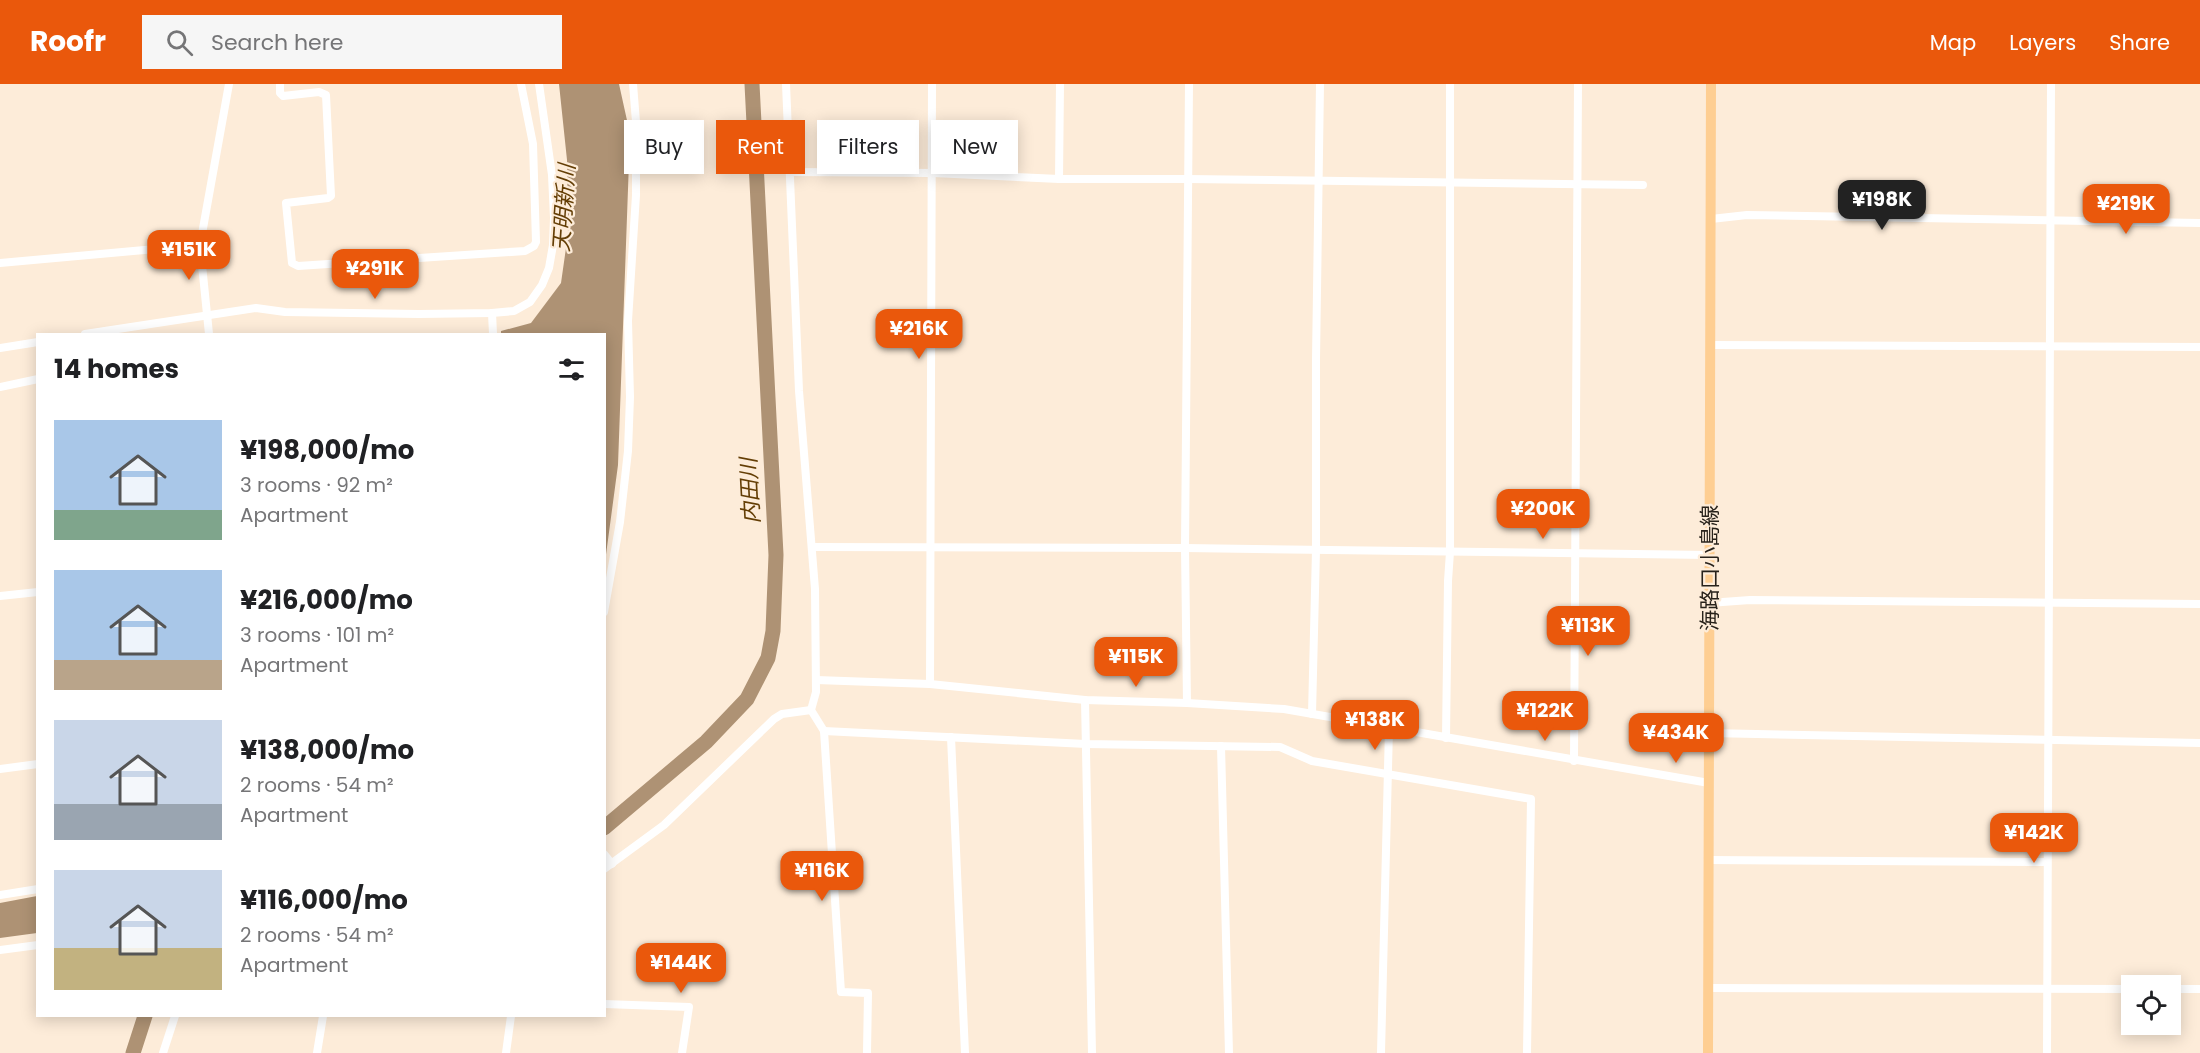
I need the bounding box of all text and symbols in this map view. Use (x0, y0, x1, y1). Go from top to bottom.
search box (142, 15, 562, 69)
text: Roofr (30, 22, 106, 61)
icon: search (163, 26, 196, 59)
text: Search here (211, 27, 344, 58)
text: Map (1930, 28, 1976, 57)
text: Layers (2009, 28, 2076, 57)
text: Share (2109, 28, 2170, 57)
chip: Buy (624, 120, 704, 174)
chip: Rent (716, 120, 805, 174)
chip: Filters (817, 120, 919, 174)
chip: New (931, 120, 1018, 174)
water label: 天明新川 (545, 161, 583, 253)
pin: ¥198K (1840, 180, 1924, 231)
pin: ¥219K (2084, 184, 2168, 235)
text: ¥198K (1852, 185, 1912, 213)
text: ¥219K (2097, 189, 2155, 217)
pin: ¥151K (147, 230, 231, 281)
text: ¥151K (161, 235, 217, 263)
pin: ¥291K (333, 249, 417, 300)
text: ¥291K (346, 254, 404, 282)
pin: ¥216K (877, 309, 961, 360)
text: ¥216K (889, 314, 949, 342)
text: 14 homes (54, 351, 179, 387)
icon: filters (555, 353, 588, 386)
text: ¥198,000/mo (240, 432, 414, 468)
icon: home (102, 444, 174, 516)
water label: 内田川 (733, 455, 767, 525)
text: 3 rooms · 92 m² (240, 471, 393, 499)
pin: ¥200K (1501, 489, 1585, 540)
text: ¥200K (1511, 494, 1575, 522)
text: Apartment (240, 501, 348, 529)
street label: 海路口小島線 (1695, 505, 1724, 631)
text: ¥216,000/mo (240, 582, 413, 618)
icon: home (102, 594, 174, 666)
pin: ¥113K (1546, 606, 1630, 657)
text: ¥113K (1561, 611, 1615, 639)
text: 3 rooms · 101 m² (240, 621, 394, 649)
pin: ¥115K (1094, 637, 1178, 688)
text: ¥115K (1108, 642, 1164, 670)
text: Apartment (240, 651, 348, 679)
pin: ¥122K (1503, 691, 1587, 742)
text: ¥122K (1516, 696, 1574, 724)
pin: ¥138K (1333, 700, 1417, 751)
text: ¥138K (1345, 705, 1405, 733)
pin: ¥434K (1634, 713, 1718, 764)
text: ¥434K (1643, 718, 1709, 746)
text: ¥138,000/mo (240, 732, 414, 768)
icon: home (102, 744, 174, 816)
text: 2 rooms · 54 m² (240, 771, 394, 799)
text: Apartment (240, 801, 348, 829)
pin: ¥142K (1992, 813, 2076, 864)
text: ¥142K (2004, 818, 2064, 846)
pin: ¥116K (780, 851, 864, 902)
text: ¥116K (794, 856, 850, 884)
text: ¥116,000/mo (240, 882, 408, 918)
icon: home (102, 894, 174, 966)
text: 2 rooms · 54 m² (240, 921, 394, 949)
pin: ¥144K (639, 943, 723, 994)
text: ¥144K (650, 948, 712, 976)
text: Apartment (240, 951, 348, 979)
map controls (2121, 975, 2181, 1035)
button: locate (2121, 975, 2181, 1035)

